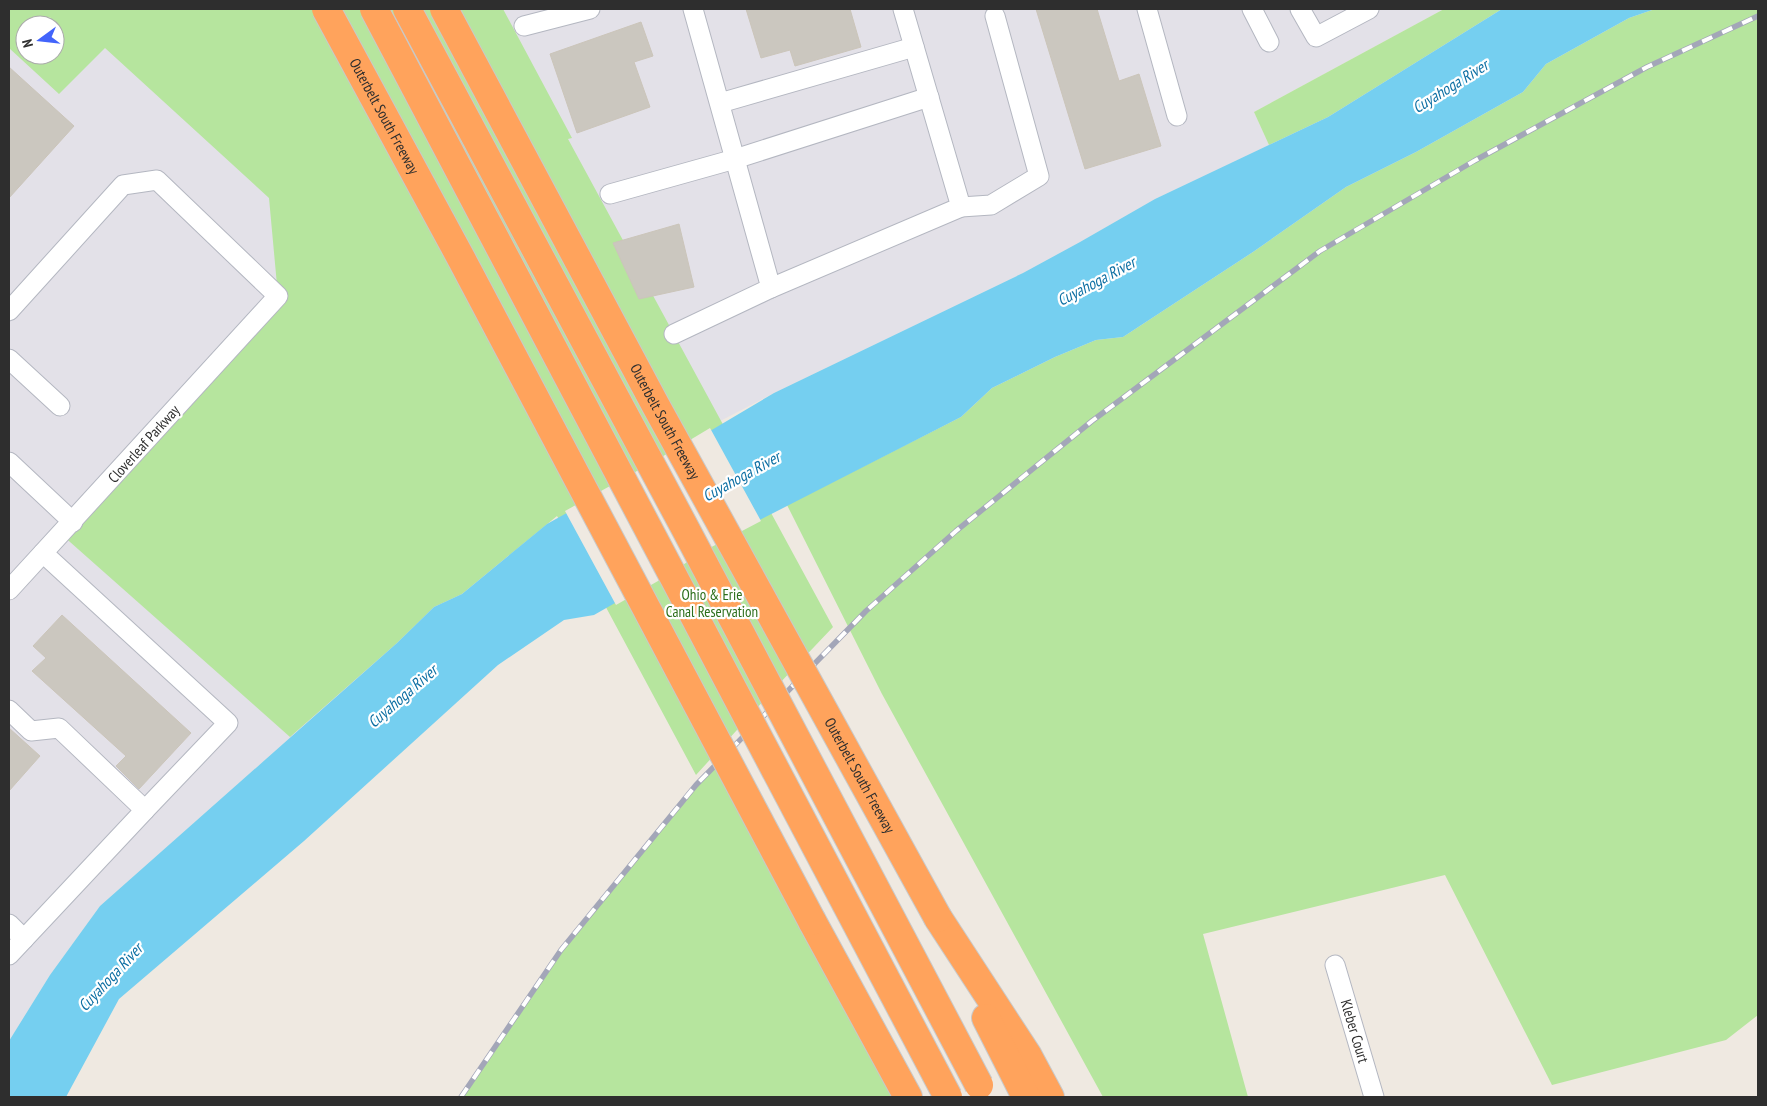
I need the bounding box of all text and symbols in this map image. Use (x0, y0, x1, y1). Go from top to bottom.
north arrow (15, 15, 65, 65)
text: N (18, 37, 37, 49)
water label: Cuyahoga River (1408, 53, 1494, 117)
street label: Outerbelt South Freeway (345, 55, 424, 178)
water label: Cuyahoga River (1054, 251, 1141, 310)
street label: Outerbelt South Freeway (626, 360, 705, 483)
street label: Cloverleaf Parkway (104, 401, 184, 487)
water label: Cuyahoga River (699, 445, 786, 505)
park label: Ohio & Erie Canal Reservation (666, 585, 758, 621)
water label: Cuyahoga River (363, 659, 443, 732)
street label: Outerbelt South Freeway (821, 714, 900, 837)
water label: Cuyahoga River (74, 937, 148, 1015)
street label: Kleber Court (1337, 997, 1373, 1065)

